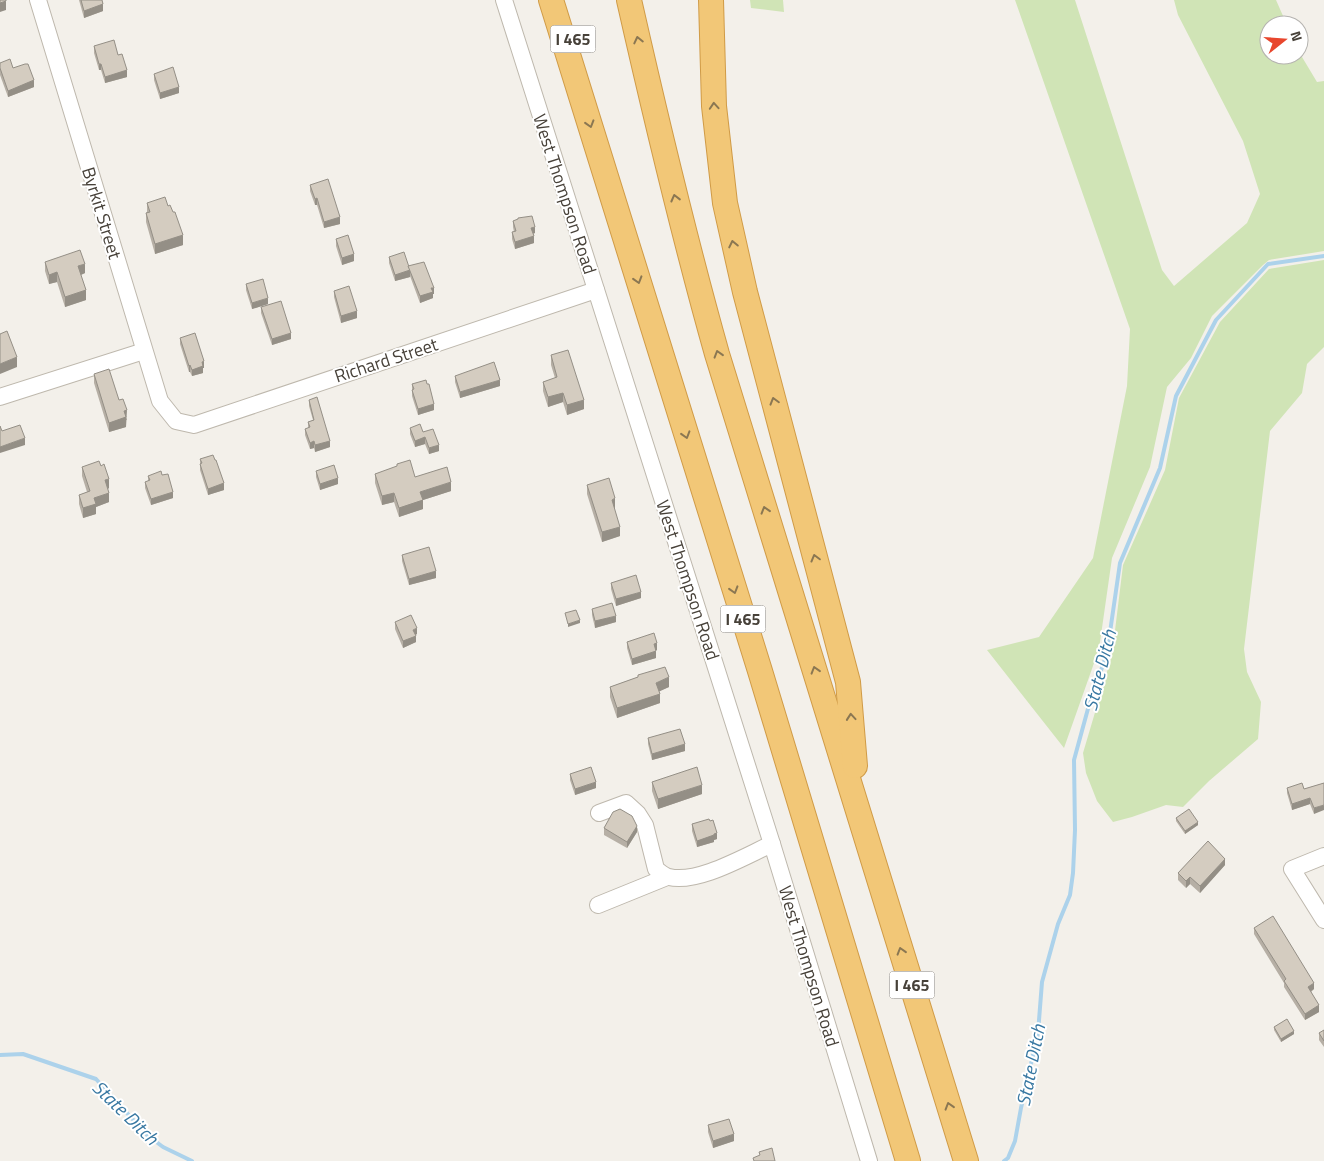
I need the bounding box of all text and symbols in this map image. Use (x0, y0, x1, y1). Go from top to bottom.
north arrow (1259, 15, 1309, 65)
road number: I 465 (550, 26, 596, 52)
text: N (1285, 28, 1308, 44)
one-way arrow (633, 35, 644, 44)
one-way arrow (709, 101, 720, 109)
street label: West Thompson Road (526, 110, 604, 278)
one-way arrow (584, 120, 594, 128)
street label: Byrkit Street (75, 164, 129, 263)
one-way arrow (670, 193, 681, 202)
one-way arrow (728, 240, 739, 248)
one-way arrow (632, 275, 642, 283)
street label: Richard Street (331, 330, 442, 389)
one-way arrow (713, 351, 723, 359)
one-way arrow (769, 398, 779, 406)
one-way arrow (681, 430, 691, 438)
street label: West Thompson Road (649, 496, 727, 664)
one-way arrow (761, 506, 771, 514)
one-way arrow (810, 554, 821, 563)
one-way arrow (729, 585, 739, 594)
road number: I 465 (720, 606, 766, 632)
water label: State Ditch (1075, 626, 1123, 714)
one-way arrow (810, 667, 820, 675)
one-way arrow (846, 712, 857, 720)
street label: West Thompson Road (772, 882, 846, 1050)
one-way arrow (897, 947, 907, 955)
road number: I 465 (890, 972, 934, 998)
water label: State Ditch (1008, 1021, 1052, 1108)
water label: State Ditch (86, 1073, 166, 1151)
one-way arrow (945, 1102, 955, 1111)

